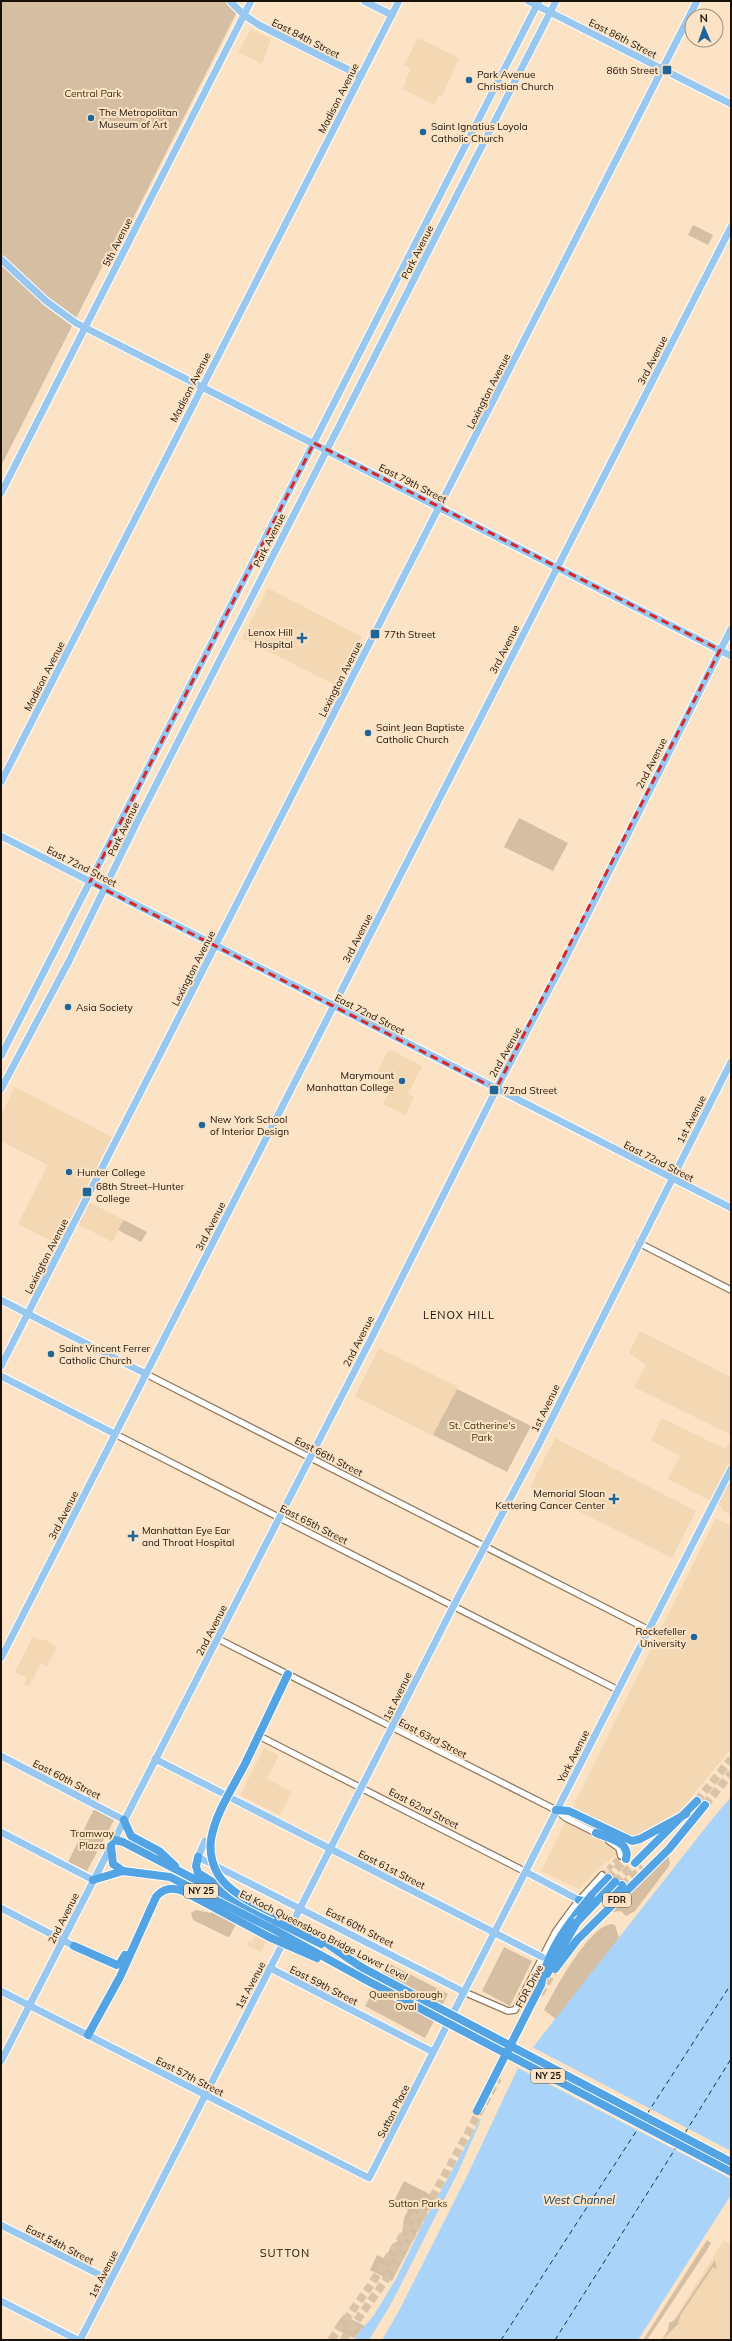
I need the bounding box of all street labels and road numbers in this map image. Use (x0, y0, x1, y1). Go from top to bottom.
street label: East 84th Street (270, 16, 342, 61)
street label: East 86th Street (587, 16, 659, 61)
street label: Madison Avenue (315, 61, 362, 135)
street label: 5th Avenue (100, 216, 135, 269)
street label: Park Avenue (398, 223, 437, 281)
street label: 3rd Avenue (635, 334, 670, 387)
street label: Madison Avenue (167, 350, 214, 424)
street label: Lexington Avenue (464, 351, 513, 431)
street label: East 79th Street (377, 461, 449, 506)
street label: Park Avenue (250, 511, 289, 569)
street label: 3rd Avenue (487, 623, 522, 676)
street label: Madison Avenue (21, 639, 68, 713)
street label: Lexington Avenue (316, 639, 365, 719)
street label: 2nd Avenue (633, 736, 670, 791)
street label: Park Avenue (105, 800, 142, 858)
street label: East 72nd Street (45, 843, 119, 890)
street label: 3rd Avenue (340, 912, 375, 965)
street label: Lexington Avenue (169, 928, 218, 1008)
street label: East 72nd Street (333, 991, 407, 1038)
street label: 2nd Avenue (486, 1025, 525, 1080)
street label: 1st Avenue (674, 1093, 709, 1145)
street label: East 72nd Street (622, 1138, 696, 1185)
street label: 3rd Avenue (193, 1200, 228, 1253)
street label: Lexington Avenue (22, 1216, 71, 1296)
street label: 2nd Avenue (340, 1314, 377, 1369)
street label: 1st Avenue (528, 1382, 563, 1434)
street label: East 66th Street (293, 1434, 365, 1479)
street label: 3rd Avenue (46, 1489, 81, 1542)
street label: East 65th Street (278, 1502, 350, 1547)
street label: 2nd Avenue (193, 1603, 230, 1658)
street label: 1st Avenue (380, 1670, 415, 1722)
street label: East 63rd Street (397, 1716, 469, 1761)
street label: York Avenue (554, 1728, 592, 1786)
street label: East 60th Street (31, 1757, 103, 1802)
street label: East 62nd Street (387, 1785, 461, 1832)
street label: East 61st Street (356, 1847, 428, 1892)
road number: NY 25 (184, 1884, 218, 1898)
street label: Ed Koch Queensboro Bridge Lower Level (238, 1887, 410, 1984)
street label: 2nd Avenue (45, 1891, 82, 1946)
road number: FDR (603, 1893, 631, 1907)
street label: East 60th Street (324, 1905, 396, 1950)
street label: 1st Avenue (233, 1959, 268, 2011)
street label: East 59th Street (288, 1963, 360, 2008)
street label: FDR Drive (513, 1963, 546, 2010)
street label: East 57th Street (154, 2054, 226, 2099)
road number: NY 25 (531, 2069, 565, 2083)
street label: Sutton Place (374, 2082, 412, 2140)
street label: East 54th Street (24, 2222, 96, 2267)
street label: 1st Avenue (86, 2248, 121, 2300)

